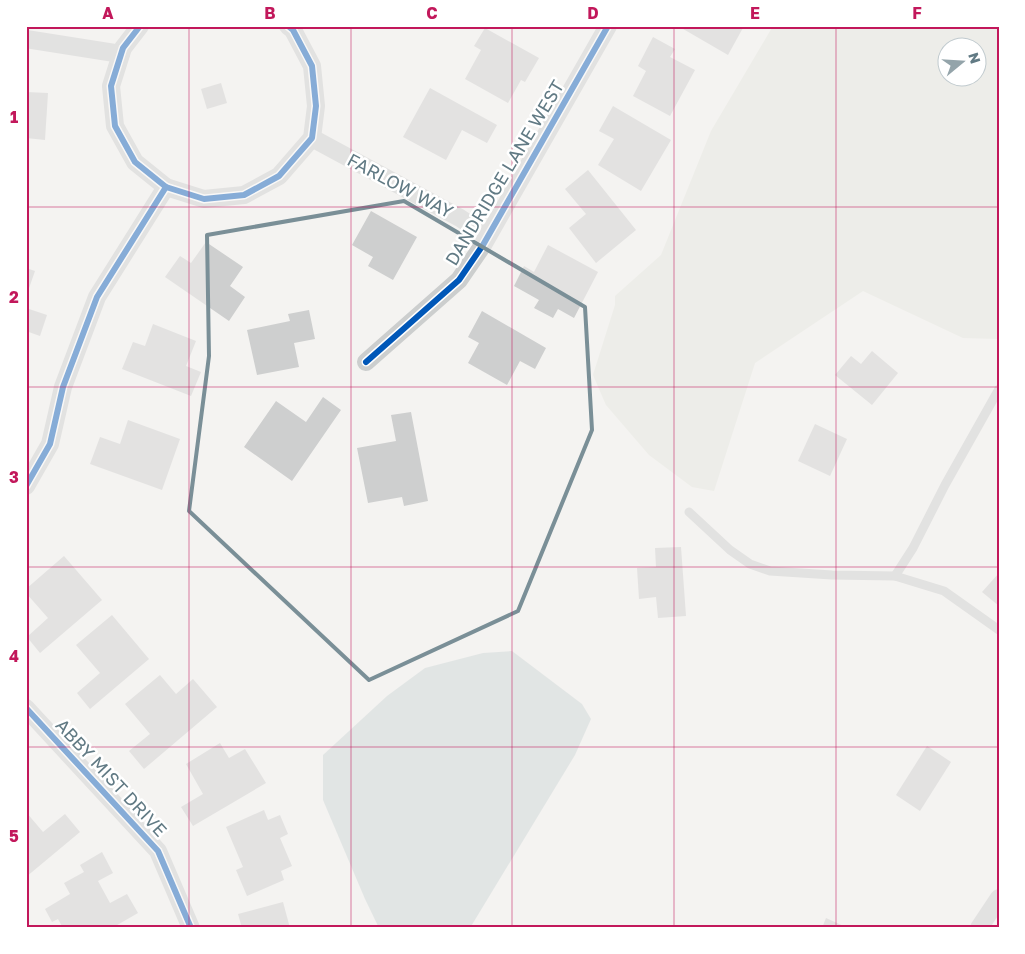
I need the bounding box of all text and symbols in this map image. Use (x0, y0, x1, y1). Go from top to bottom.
text: A (102, 3, 114, 23)
text: B (264, 3, 276, 23)
text: C (426, 3, 438, 23)
text: D (587, 3, 599, 23)
text: E (750, 3, 760, 23)
text: F (912, 3, 922, 23)
north arrow (938, 38, 988, 88)
text: N (965, 50, 985, 66)
street label: DANDRIDGE LANE WEST (440, 76, 568, 269)
text: 1 (10, 107, 18, 127)
street label: FARLOW WAY (344, 148, 457, 222)
text: 2 (9, 287, 19, 307)
text: 3 (9, 467, 19, 487)
text: 4 (9, 646, 19, 666)
street label: ABBY MIST DRIVE (51, 714, 172, 841)
text: 5 (9, 826, 19, 846)

